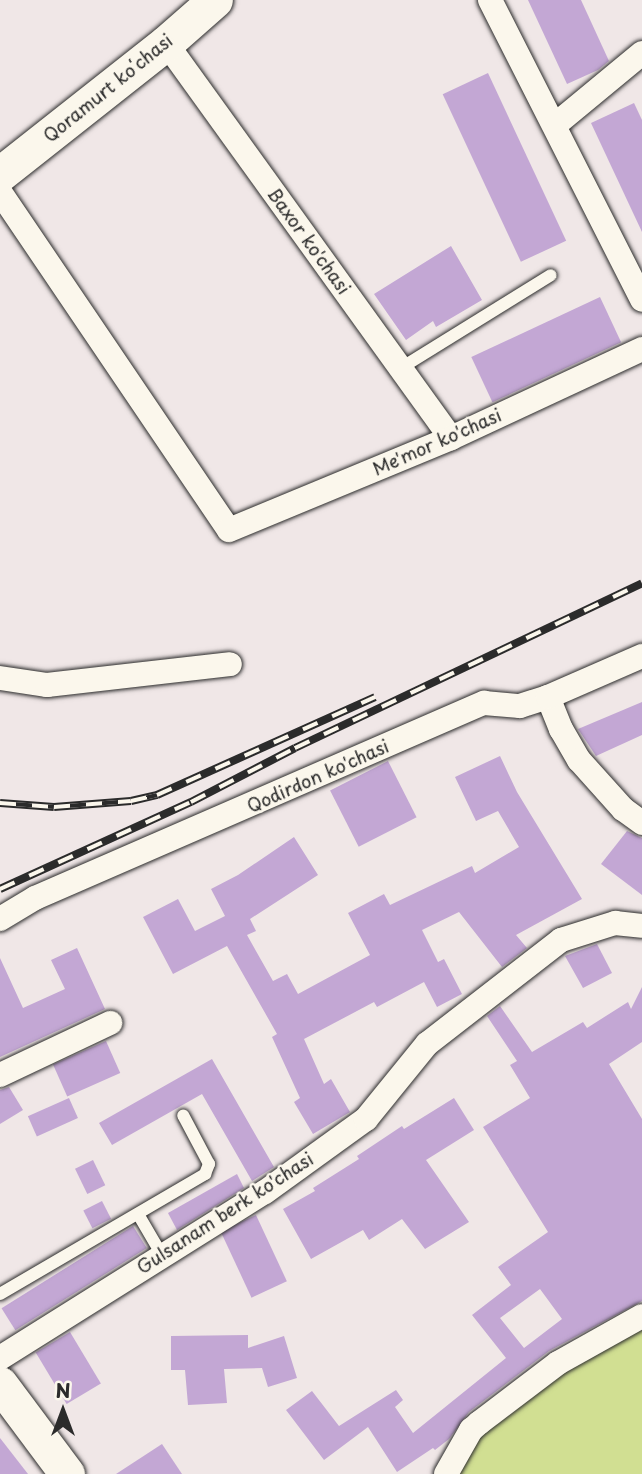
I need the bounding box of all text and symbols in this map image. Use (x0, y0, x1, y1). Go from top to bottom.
street label: Qoramurt koʻchasi (39, 30, 177, 146)
street label: Baxor ko'chasi (263, 183, 355, 299)
street label: Me'mor ko'chasi (369, 404, 505, 480)
street label: Qodirdon ko'chasi (244, 735, 392, 817)
street label: Gulsanam berk ko'chasi (132, 1148, 318, 1278)
north arrow (28, 1376, 98, 1446)
text: N (55, 1376, 71, 1404)

